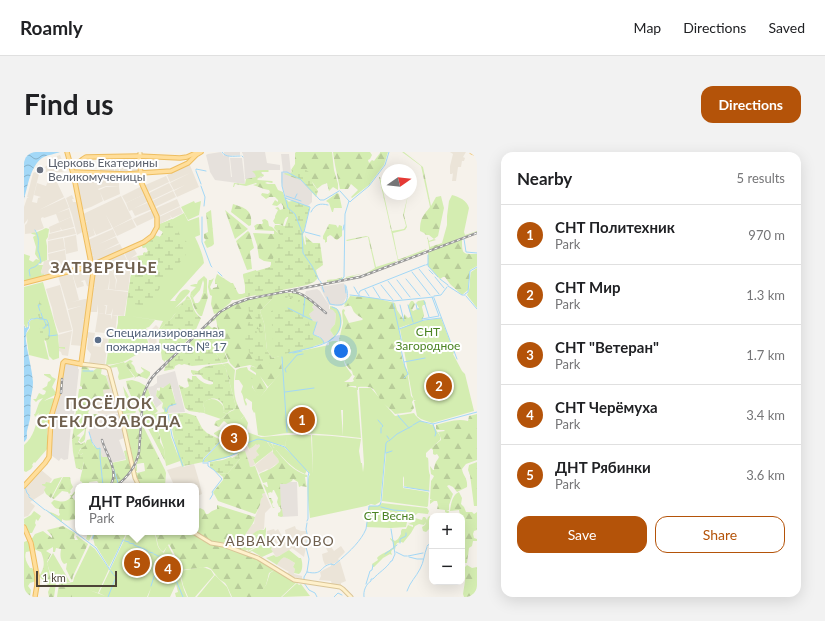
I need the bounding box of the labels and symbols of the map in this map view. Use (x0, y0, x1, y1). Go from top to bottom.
place label: Церковь Екатерины Великомученицы (48, 155, 158, 184)
north arrow (381, 164, 417, 200)
marker: Церковь Екатерины Великомученицы (35, 165, 45, 175)
district label: ЗАТВЕРЕЧЬЕ (50, 257, 158, 276)
park label: СНТ Загородное (396, 324, 460, 353)
place label: Специализированная пожарная часть № 17 (106, 325, 227, 354)
marker: Специализированная пожарная часть № 17 (93, 335, 103, 345)
your location (331, 341, 351, 361)
pin: 2 (426, 371, 452, 401)
district label: ПОСЁЛОК СТЕКЛОЗАВОДА (37, 393, 181, 430)
pin: 1 (289, 405, 315, 435)
pin: 3 (221, 423, 247, 453)
park label: СТ Весна (364, 508, 414, 523)
district label: АВВАКУМОВО (225, 532, 335, 549)
pin: 5 (124, 548, 150, 578)
pin: 4 (155, 554, 181, 584)
scale bar (36, 569, 117, 588)

